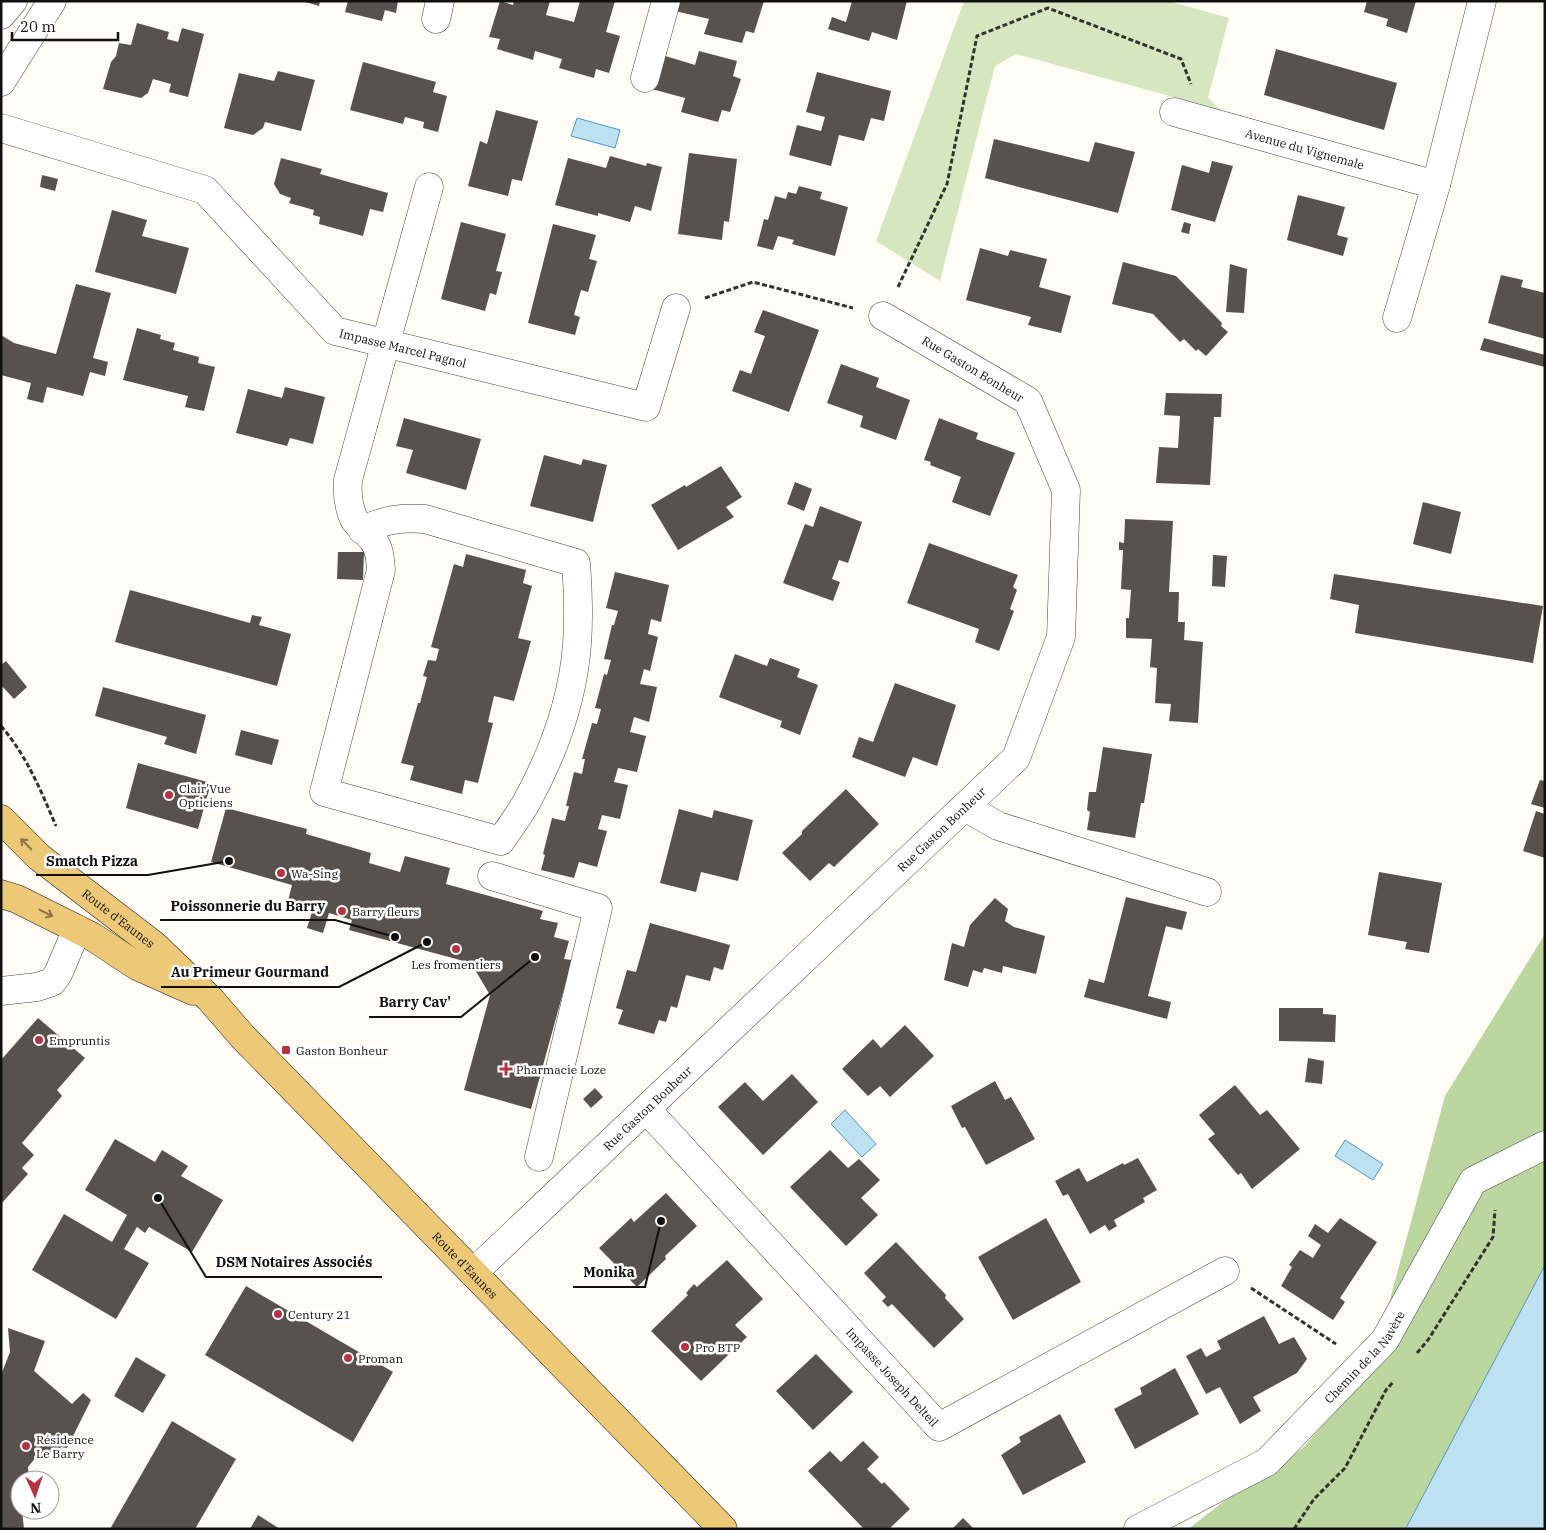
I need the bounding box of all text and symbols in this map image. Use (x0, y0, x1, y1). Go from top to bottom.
scale bar (12, 10, 119, 42)
text: 20 m (20, 17, 56, 36)
street label: Avenue du Vignemale (1244, 125, 1366, 172)
street label: Impasse Marcel Pagnol (338, 325, 468, 370)
street label: Rue Gaston Bonheur (919, 333, 1027, 406)
place label: Clair'Vue Opticiens (179, 781, 233, 810)
street label: Rue Gaston Bonheur (894, 783, 989, 875)
marker: Clair'Vue Opticiens (163, 789, 175, 801)
one-way arrow (20, 838, 32, 850)
callout: Smatch Pizza (36, 846, 148, 875)
text: Smatch Pizza (46, 852, 138, 870)
place label: Wa-Sing (291, 866, 338, 881)
marker: Wa-Sing (275, 867, 287, 879)
street label: Route d'Eaunes (79, 885, 158, 951)
callout: Poissonnerie du Barry (160, 891, 335, 920)
text: Poissonnerie du Barry (171, 897, 325, 915)
place label: Barry fleurs (352, 904, 420, 919)
marker: Barry fleurs (336, 905, 348, 917)
one-way arrow (38, 909, 53, 918)
marker: Les fromentiers (450, 943, 462, 955)
place label: Les fromentiers (411, 957, 501, 972)
callout: Au Primeur Gourmand (161, 958, 339, 987)
text: Au Primeur Gourmand (171, 963, 329, 981)
callout: Barry Cav' (369, 988, 461, 1017)
text: Barry Cav' (379, 993, 451, 1011)
place label: Empruntis (49, 1033, 110, 1048)
marker: Empruntis (33, 1034, 45, 1046)
place label: Gaston Bonheur (296, 1043, 388, 1058)
marker: Gaston Bonheur (280, 1044, 292, 1056)
place label: Pharmacie Loze (516, 1062, 606, 1077)
street label: Rue Gaston Bonheur (600, 1062, 695, 1153)
marker: Pharmacie Loze (500, 1063, 512, 1075)
street label: Route d'Eaunes (429, 1228, 501, 1301)
callout: DSM Notaires Associés (206, 1248, 382, 1277)
text: DSM Notaires Associés (216, 1253, 372, 1271)
callout: Monika (573, 1258, 645, 1287)
text: Monika (583, 1263, 635, 1281)
place label: Century 21 (288, 1307, 351, 1322)
marker: Century 21 (272, 1308, 284, 1320)
street label: Chemin de la Navère (1321, 1308, 1407, 1406)
street label: Impasse Joseph Delteil (843, 1324, 942, 1430)
place label: Pro BTP (695, 1340, 740, 1355)
marker: Pro BTP (679, 1341, 691, 1353)
place label: Proman (358, 1351, 403, 1366)
marker: Proman (342, 1352, 354, 1364)
place label: Résidence Le Barry (36, 1432, 94, 1461)
marker: Résidence Le Barry (20, 1440, 32, 1452)
north arrow (10, 1470, 60, 1520)
text: N (30, 1499, 42, 1517)

